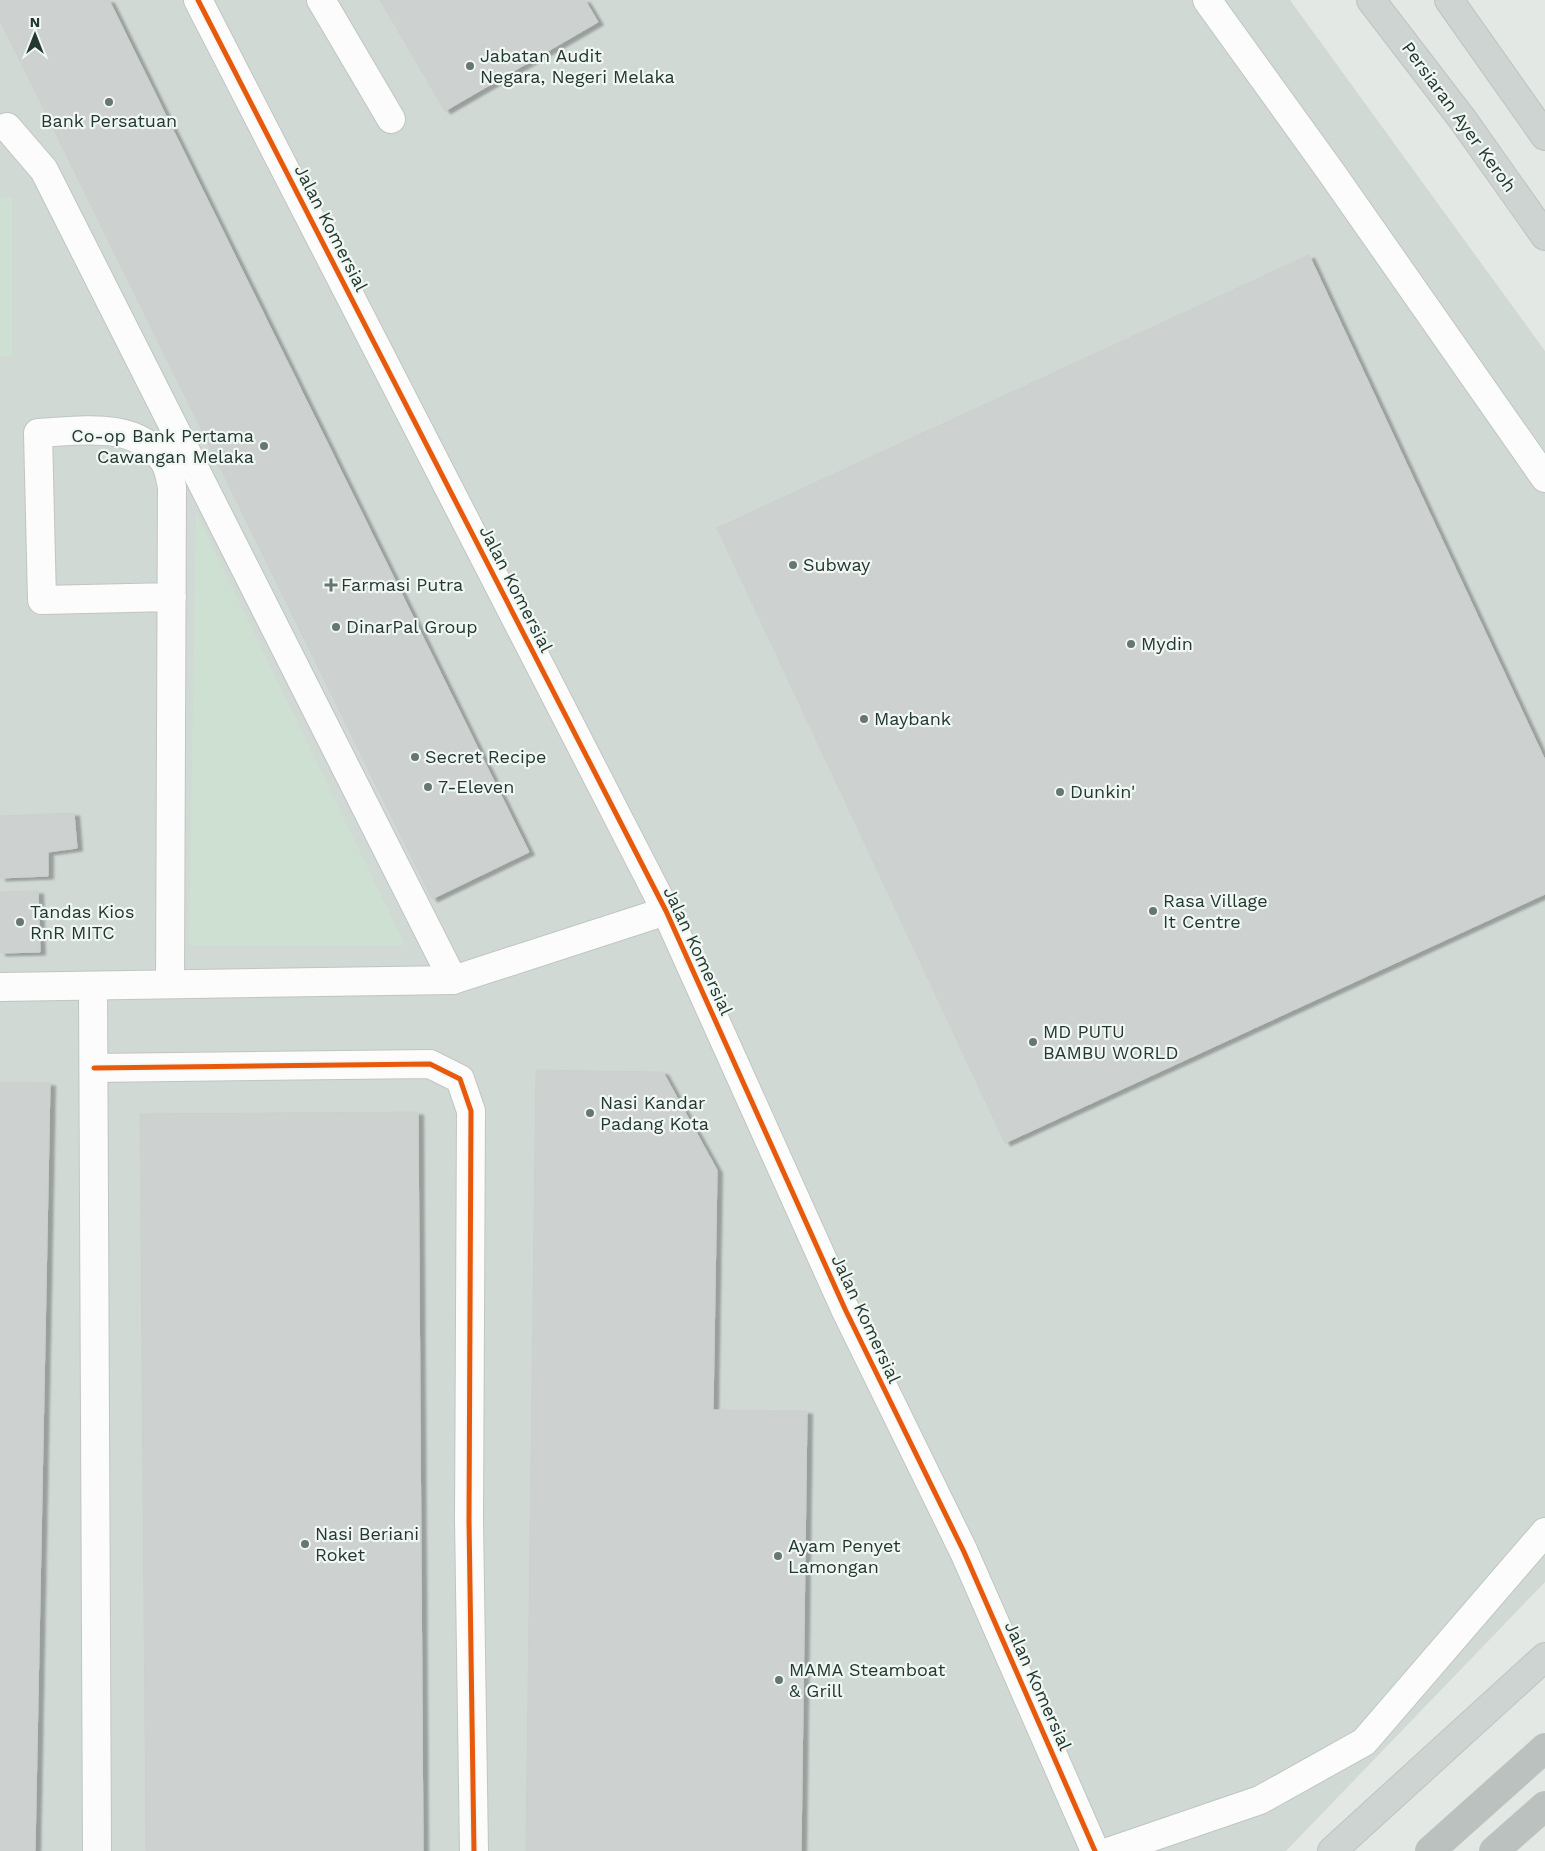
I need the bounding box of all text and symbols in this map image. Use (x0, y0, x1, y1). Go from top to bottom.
north arrow (10, 10, 60, 60)
text: N (30, 14, 40, 30)
street label: Persiaran Ayer Keroh (1398, 37, 1521, 196)
place label: Jabatan Audit Negara, Negeri Melaka (480, 45, 675, 87)
marker: Jabatan Audit Negara, Negeri Melaka (464, 60, 476, 72)
marker: Bank Persatuan (103, 96, 115, 108)
place label: Bank Persatuan (41, 110, 177, 131)
street label: Jalan Komersial (290, 161, 373, 295)
place label: Co-op Bank Pertama Cawangan Melaka (71, 425, 254, 467)
marker: Co-op Bank Pertama Cawangan Melaka (258, 440, 270, 452)
street label: Jalan Komersial (475, 522, 558, 656)
place label: Subway (803, 554, 871, 575)
marker: Subway (787, 559, 799, 571)
place label: Farmasi Putra (341, 574, 463, 595)
marker: Farmasi Putra (325, 579, 337, 591)
place label: DinarPal Group (346, 616, 478, 637)
marker: DinarPal Group (330, 621, 342, 633)
place label: Mydin (1141, 633, 1193, 654)
marker: Mydin (1125, 638, 1137, 650)
place label: Maybank (874, 708, 951, 729)
marker: Maybank (858, 713, 870, 725)
place label: Secret Recipe (425, 746, 546, 767)
marker: Secret Recipe (409, 751, 421, 763)
place label: 7-Eleven (438, 776, 514, 797)
marker: 7-Eleven (422, 781, 434, 793)
place label: Dunkin' (1070, 781, 1135, 802)
marker: Dunkin' (1054, 786, 1066, 798)
street label: Jalan Komersial (659, 883, 738, 1019)
place label: Rasa Village It Centre (1163, 890, 1268, 932)
place label: Tandas Kios RnR MITC (30, 901, 134, 943)
marker: Rasa Village It Centre (1147, 905, 1159, 917)
marker: Tandas Kios RnR MITC (14, 916, 26, 928)
place label: MD PUTU BAMBU WORLD (1043, 1021, 1178, 1063)
marker: MD PUTU BAMBU WORLD (1027, 1036, 1039, 1048)
place label: Nasi Kandar Padang Kota (600, 1092, 709, 1134)
marker: Nasi Kandar Padang Kota (584, 1107, 596, 1119)
street label: Jalan Komersial (827, 1251, 906, 1387)
place label: Nasi Beriani Roket (315, 1523, 419, 1565)
place label: Ayam Penyet Lamongan (788, 1535, 901, 1577)
marker: Nasi Beriani Roket (299, 1538, 311, 1550)
marker: Ayam Penyet Lamongan (772, 1550, 784, 1562)
street label: Jalan Komersial (1001, 1618, 1077, 1754)
place label: MAMA Steamboat & Grill (789, 1659, 946, 1701)
marker: MAMA Steamboat & Grill (773, 1674, 785, 1686)

